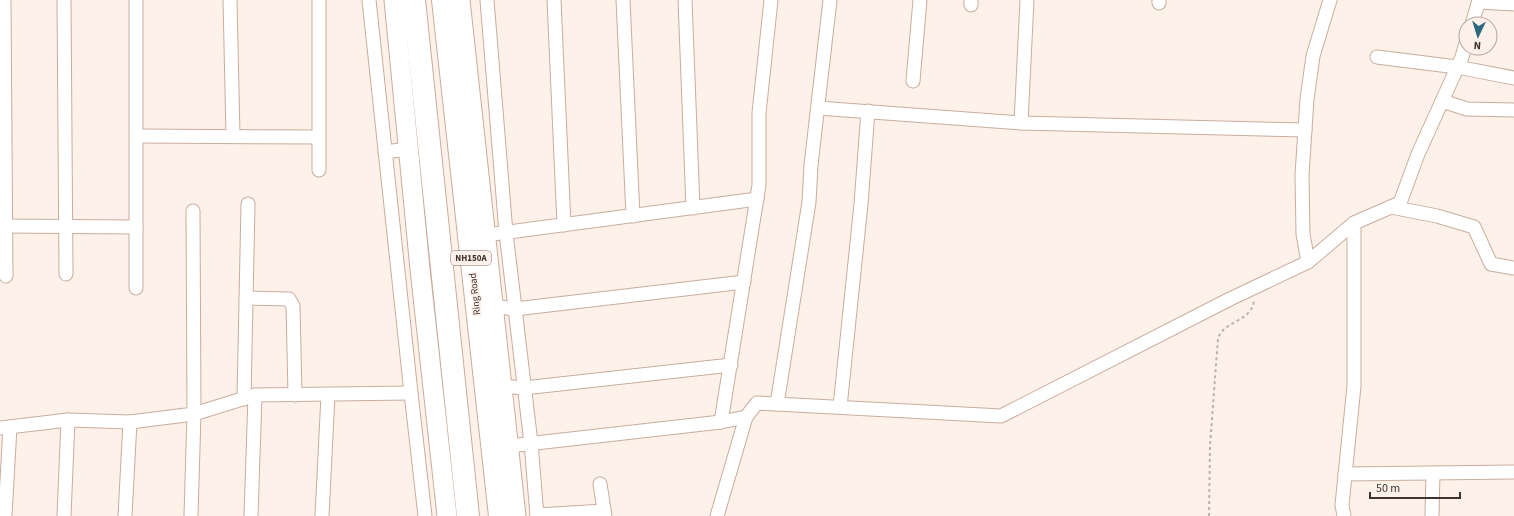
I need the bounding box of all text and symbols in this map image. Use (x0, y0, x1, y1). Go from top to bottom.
north arrow (1458, 16, 1498, 56)
text: N (1473, 38, 1482, 53)
road number: NH150A (451, 251, 491, 265)
street label: Ring Road (466, 272, 484, 316)
scale bar (1370, 474, 1460, 500)
text: 50 m (1376, 480, 1400, 497)

